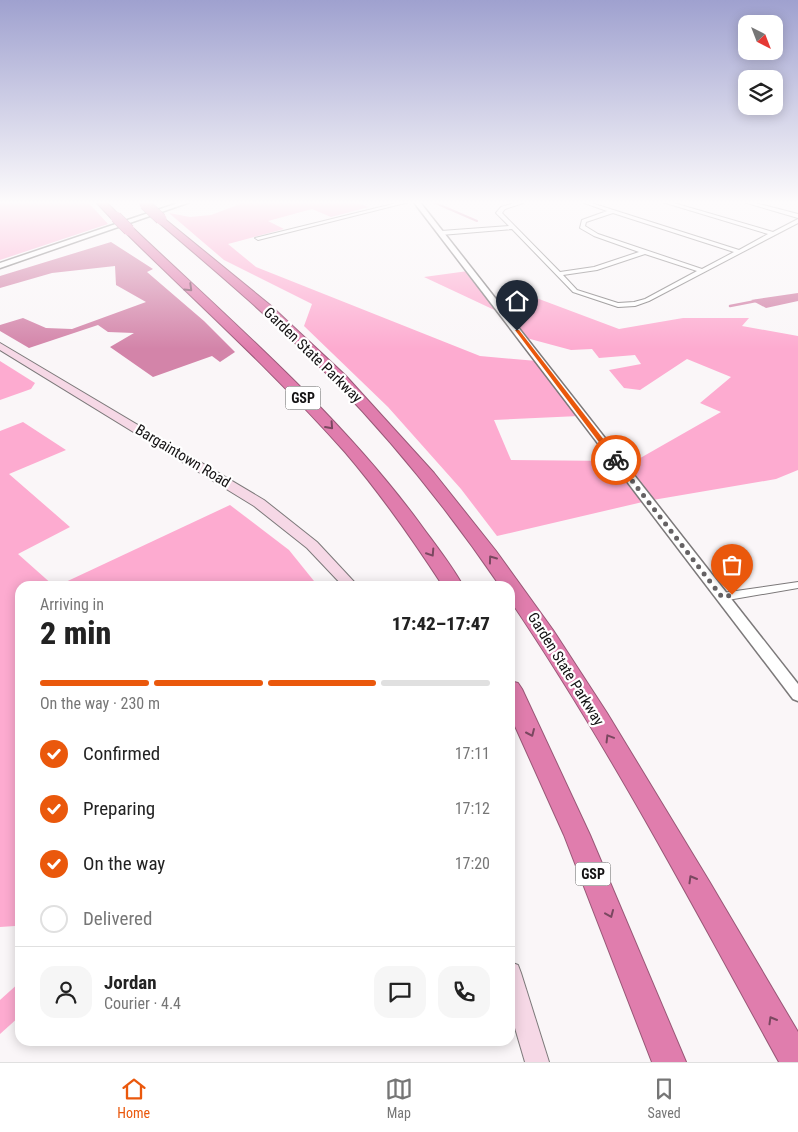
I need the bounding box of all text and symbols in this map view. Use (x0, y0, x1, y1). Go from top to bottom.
north arrow (738, 15, 782, 60)
map controls (738, 15, 783, 115)
button: layers (738, 70, 783, 115)
pin (496, 280, 538, 331)
one-way arrow (183, 282, 192, 291)
icon: home (503, 287, 531, 315)
street label: Garden State Parkway (260, 303, 366, 407)
road number: GSP (286, 386, 320, 409)
street label: Bargaintown Road (132, 421, 234, 491)
one-way arrow (324, 421, 333, 430)
courier (591, 435, 641, 485)
icon: bike (602, 446, 630, 474)
pin (711, 544, 753, 595)
one-way arrow (425, 548, 435, 557)
icon: bag (718, 551, 746, 579)
one-way arrow (489, 556, 497, 565)
text: Arriving in (40, 595, 104, 614)
street label: Garden State Parkway (524, 609, 608, 729)
text: 17:42–17:47 (392, 612, 490, 635)
text: 2 min (40, 614, 111, 652)
text: On the way · 230 m (40, 694, 160, 713)
one-way arrow (525, 728, 535, 737)
one-way arrow (606, 735, 616, 744)
icon: check (40, 740, 68, 768)
text: Confirmed (83, 742, 160, 765)
text: 17:11 (455, 744, 490, 763)
icon: check (40, 795, 68, 823)
text: Preparing (83, 797, 155, 820)
text: 17:12 (455, 799, 490, 818)
icon: check (40, 850, 68, 878)
text: On the way (83, 852, 165, 875)
text: 17:20 (455, 854, 490, 873)
road number: GSP (576, 862, 610, 886)
one-way arrow (688, 875, 698, 884)
text: Delivered (83, 907, 152, 930)
one-way arrow (603, 909, 614, 918)
button: person (40, 966, 92, 1018)
button: chat (374, 966, 426, 1018)
button: phone (438, 966, 490, 1018)
text: Jordan (104, 971, 157, 994)
text: Courier · 4.4 (104, 994, 181, 1013)
one-way arrow (769, 1016, 779, 1025)
tab: Home (117, 1075, 150, 1121)
tab: Map (385, 1075, 413, 1121)
tab: Saved (647, 1075, 681, 1121)

